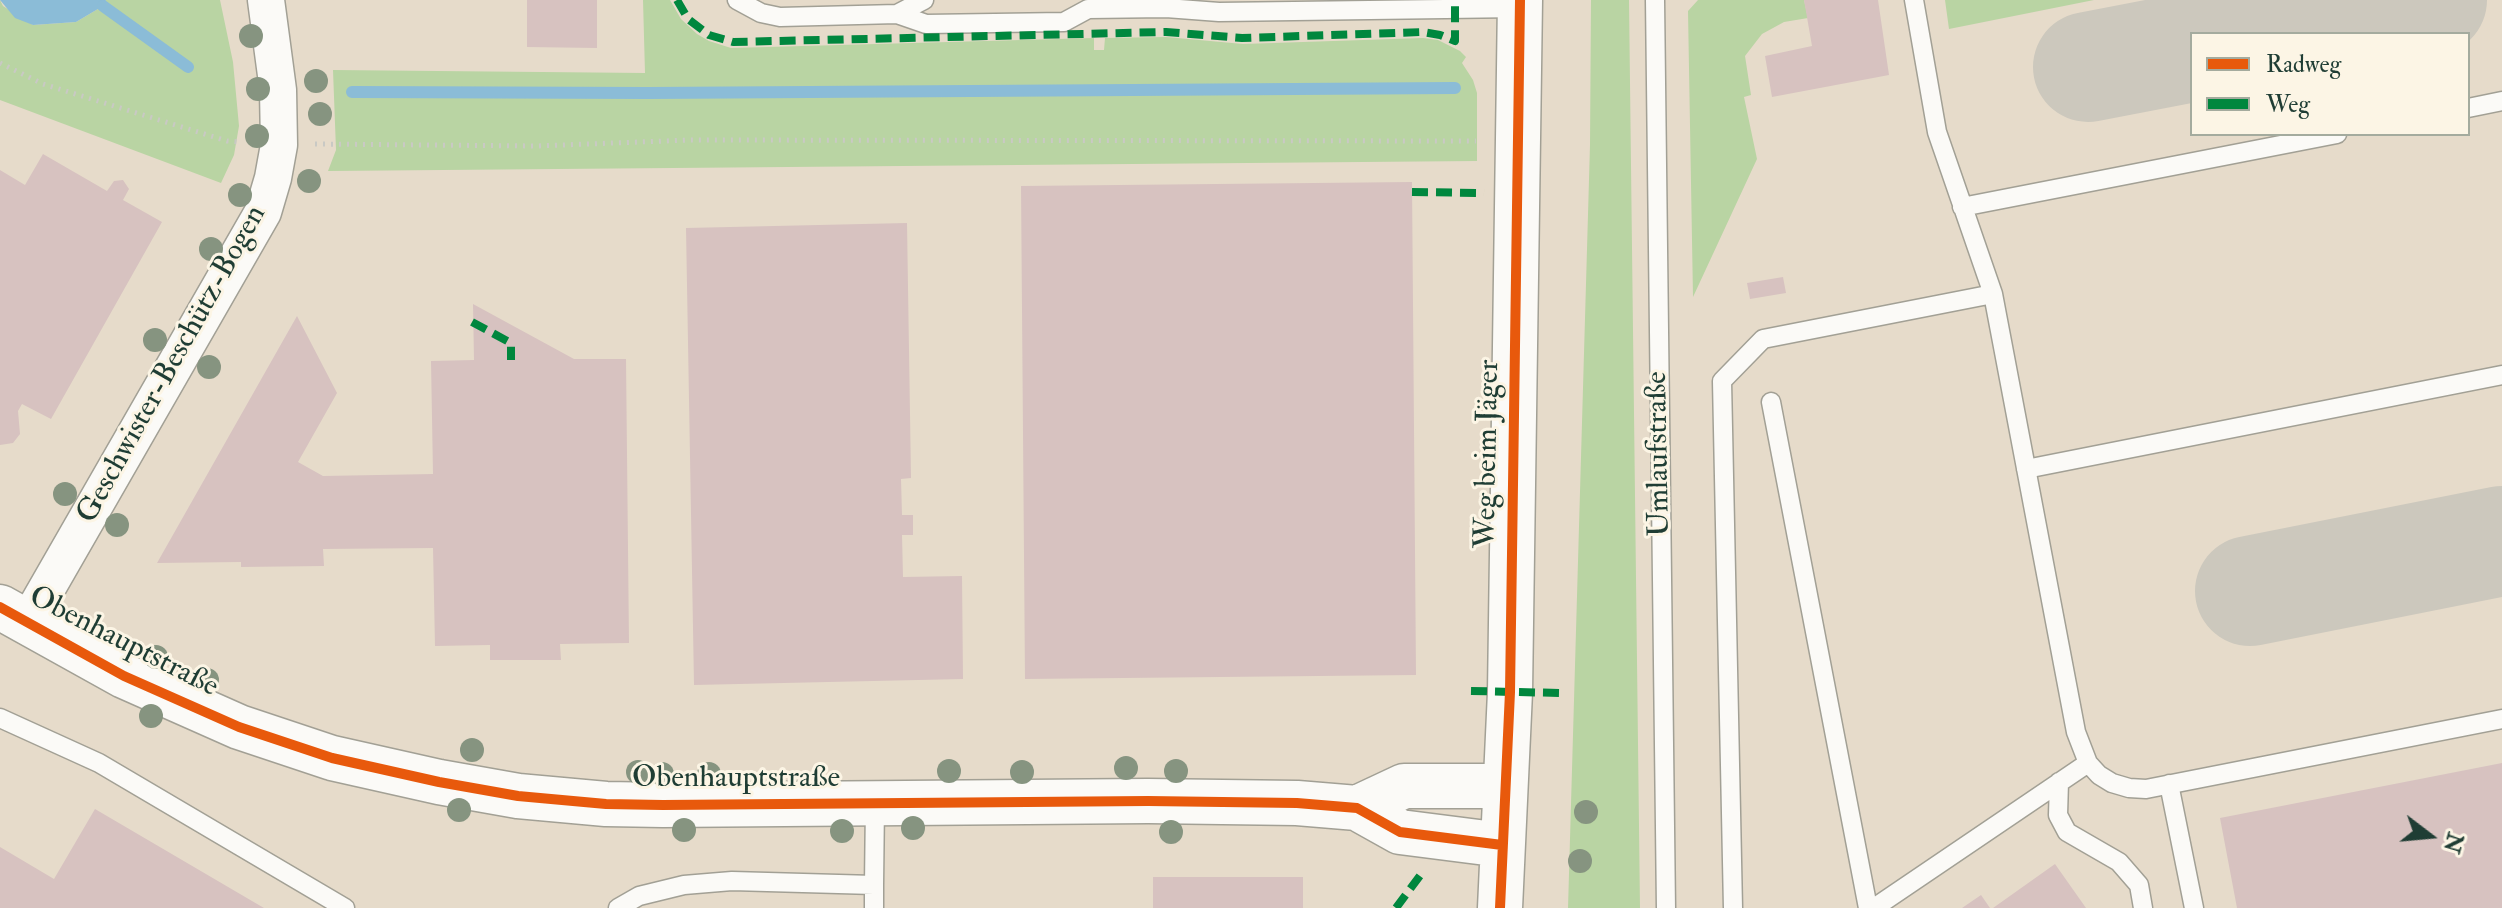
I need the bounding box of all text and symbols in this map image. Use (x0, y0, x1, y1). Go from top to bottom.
legend (2190, 32, 2470, 136)
text: Radweg (2266, 49, 2341, 80)
text: Weg (2266, 89, 2310, 120)
street label: Geschwister-Beschütz-Bogen (71, 200, 275, 530)
street label: Weg beim Jäger (1469, 359, 1509, 549)
street label: Umlaufstraße (1641, 371, 1679, 537)
street label: Obenhauptstraße (22, 580, 224, 706)
street label: Obenhauptstraße (632, 762, 840, 798)
north arrow (2390, 796, 2470, 876)
text: N (2437, 829, 2469, 856)

